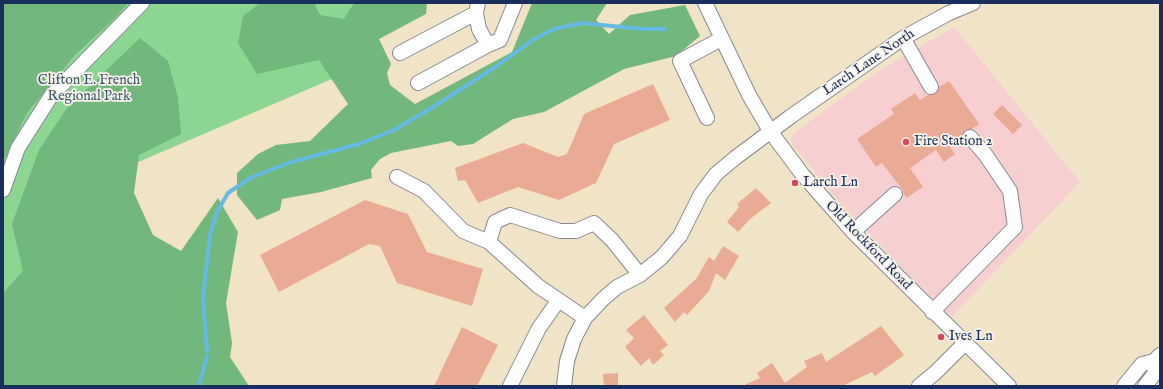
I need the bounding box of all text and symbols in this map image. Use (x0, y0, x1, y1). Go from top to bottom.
street label: Larch Lane North (820, 26, 918, 100)
park label: Clifton E. French Regional Park (38, 73, 140, 106)
place label: Fire Station 2 (914, 134, 992, 150)
marker: Fire Station 2 (901, 137, 911, 147)
place label: Larch Ln (803, 175, 858, 191)
marker: Larch Ln (790, 178, 800, 188)
street label: Old Rockford Road (821, 198, 915, 294)
place label: Ives Ln (949, 329, 993, 345)
marker: Ives Ln (936, 332, 946, 342)

